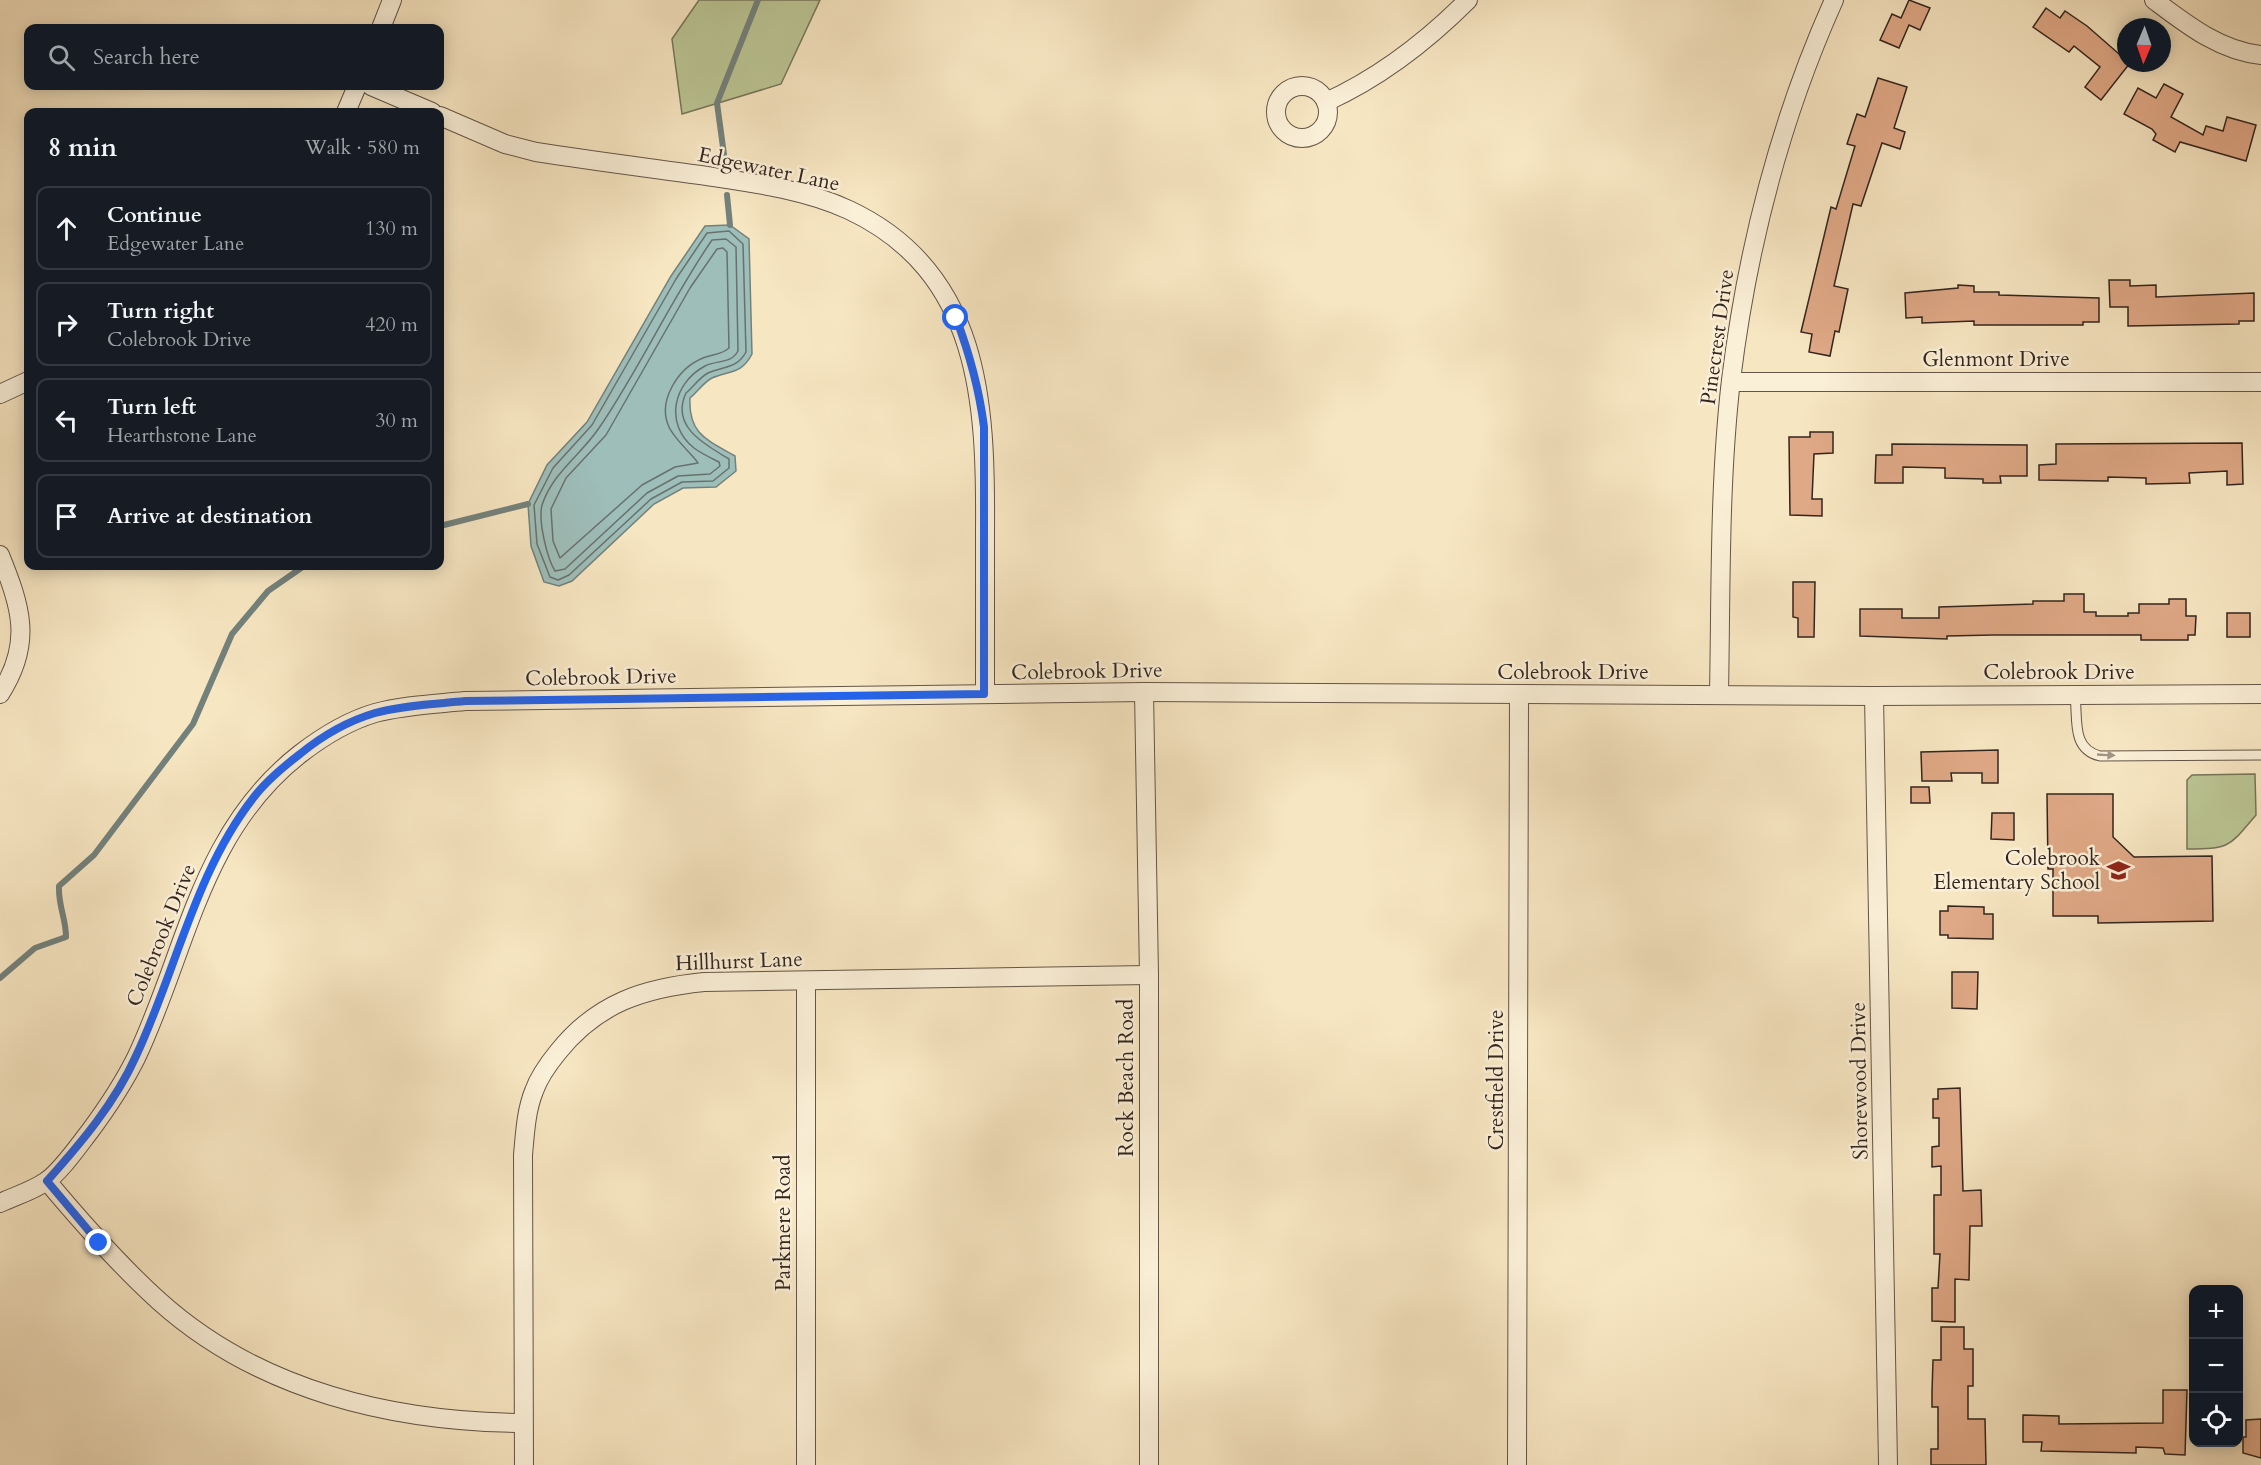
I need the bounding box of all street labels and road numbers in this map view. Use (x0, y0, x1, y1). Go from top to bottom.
street label: Edgewater Lane (695, 140, 842, 199)
street label: Pinecrest Drive (1694, 267, 1741, 407)
street label: Glenmont Drive (1922, 345, 2070, 374)
street label: Colebrook Drive (1011, 656, 1163, 687)
street label: Colebrook Drive (1497, 658, 1649, 687)
street label: Colebrook Drive (1983, 658, 2135, 687)
street label: Colebrook Drive (525, 662, 677, 693)
street label: Colebrook Drive (120, 859, 203, 1011)
street label: Hillhurst Lane (675, 945, 803, 978)
street label: Rock Beach Road (1112, 999, 1141, 1157)
street label: Shorewood Drive (1844, 1002, 1875, 1160)
street label: Crestfield Drive (1482, 1009, 1511, 1151)
street label: Parkmere Road (769, 1155, 798, 1291)

